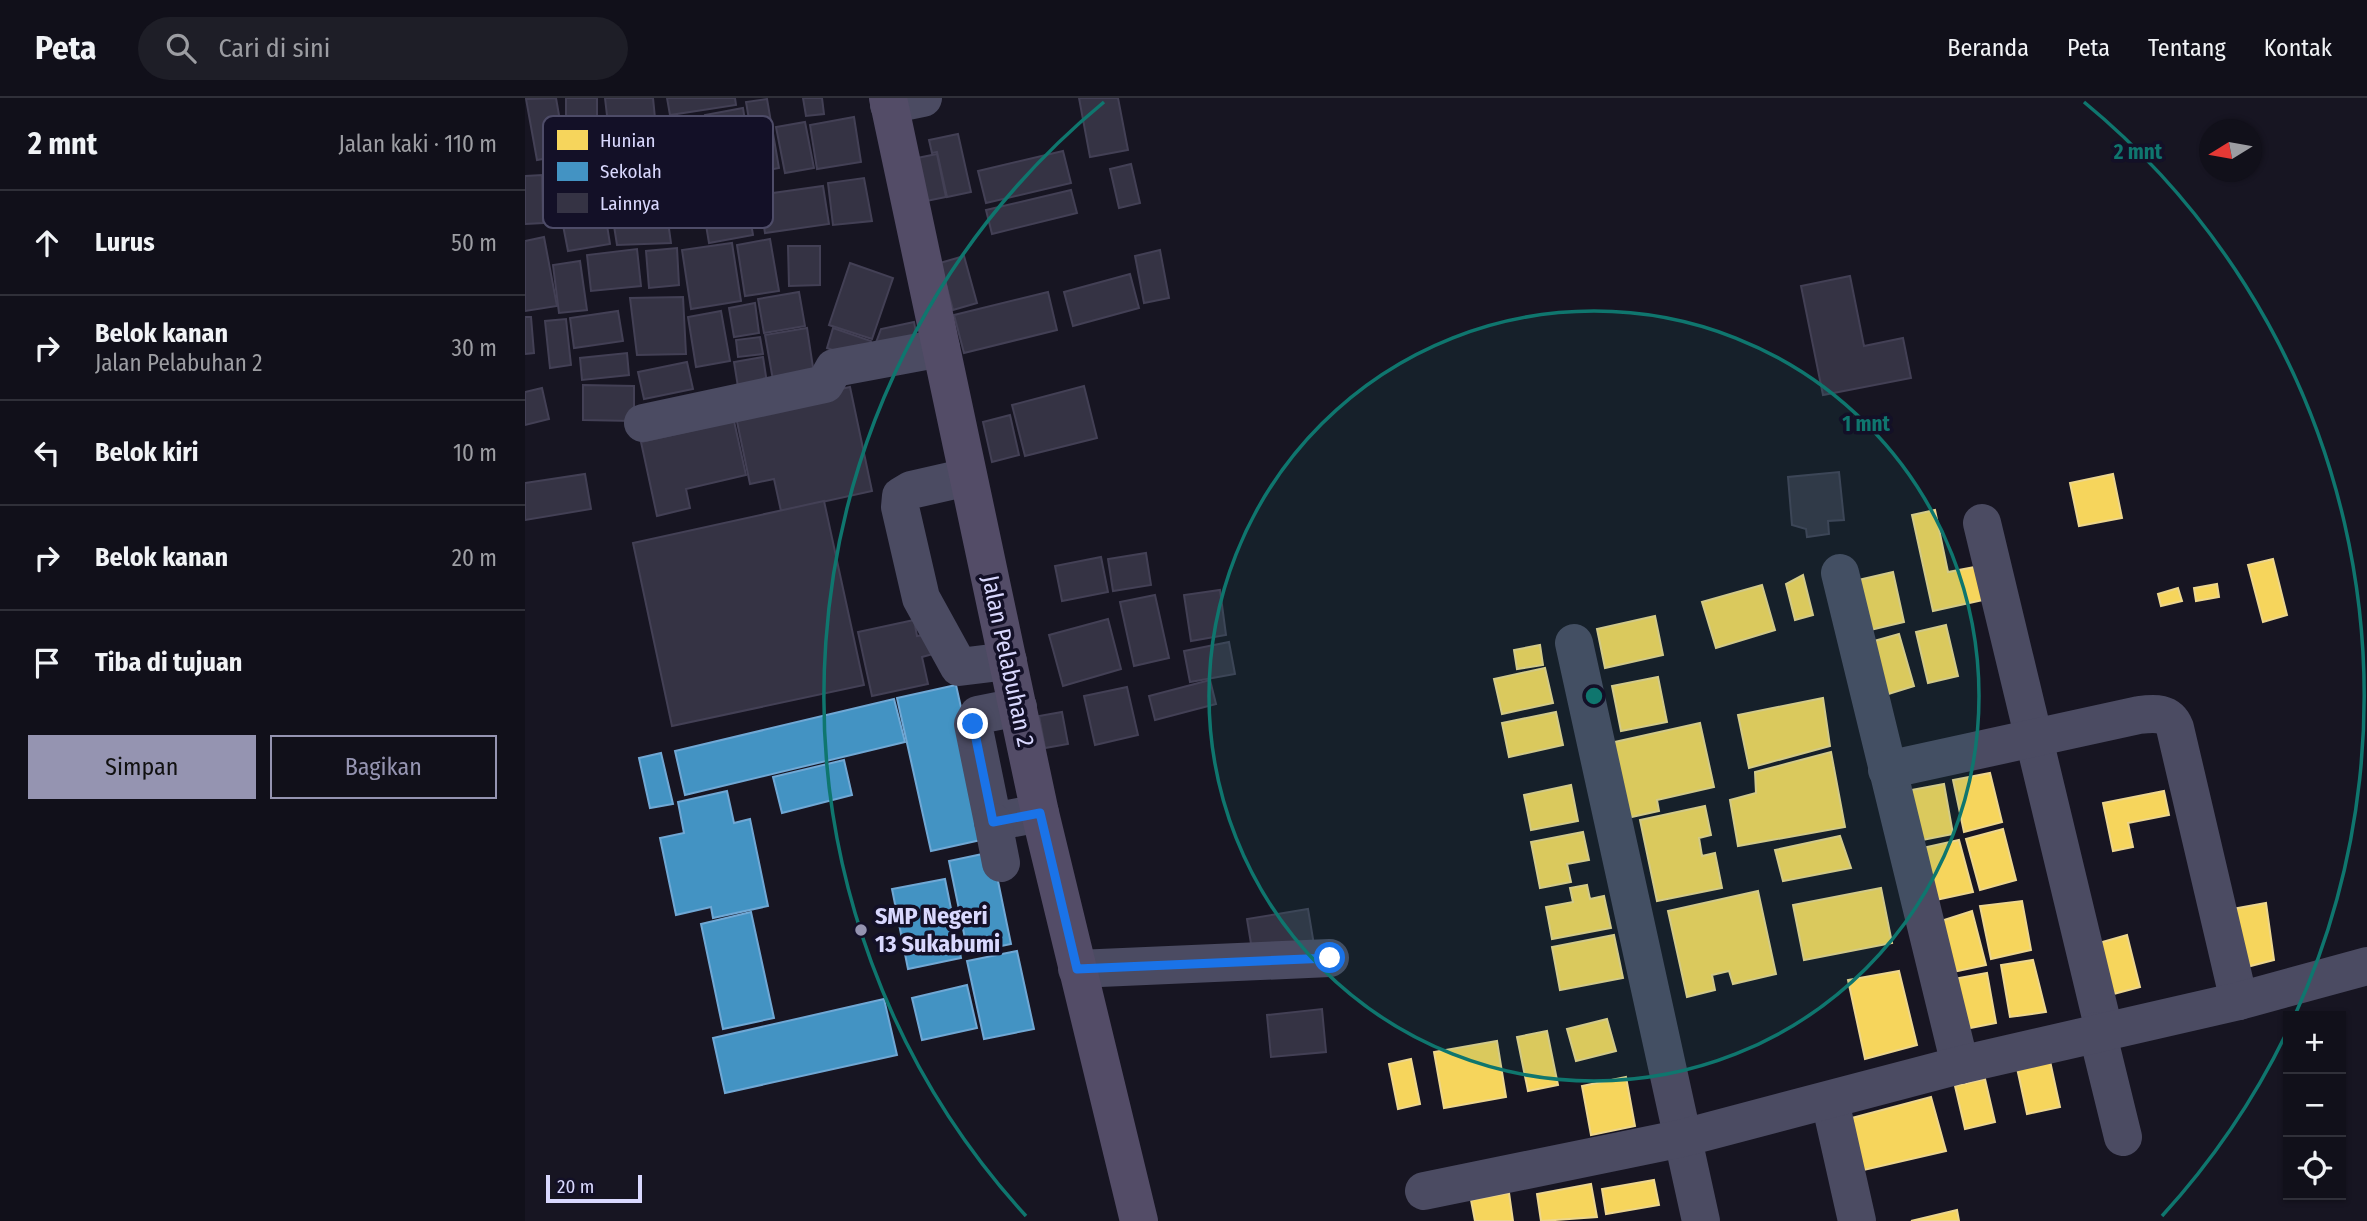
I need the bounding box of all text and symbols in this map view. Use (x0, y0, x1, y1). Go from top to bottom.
search box (138, 17, 628, 80)
text: Peta (35, 28, 96, 68)
icon: search (162, 29, 200, 67)
text: Cari di sini (218, 33, 330, 64)
text: Beranda (1947, 34, 2029, 62)
text: Peta (2067, 34, 2110, 62)
text: Tentang (2148, 34, 2226, 62)
text: Kontak (2264, 34, 2332, 62)
legend (543, 116, 773, 228)
north arrow (2199, 119, 2262, 182)
text: 2 mnt (28, 126, 97, 162)
text: Hunian (600, 129, 656, 152)
text: Jalan kaki · 110 m (338, 130, 497, 158)
text: 2 mnt (2113, 139, 2163, 165)
text: Sekolah (600, 160, 662, 183)
text: Lainnya (600, 192, 660, 215)
icon: ahead (28, 224, 66, 262)
text: Lurus (95, 227, 155, 258)
text: 50 m (451, 229, 497, 257)
text: Belok kanan (95, 318, 228, 349)
icon: right (28, 329, 66, 367)
text: 30 m (452, 334, 497, 362)
text: Jalan Pelabuhan 2 (95, 349, 262, 377)
text: 1 mnt (1842, 411, 1890, 437)
icon: left (28, 434, 66, 472)
text: Belok kiri (95, 437, 198, 468)
text: 10 m (453, 439, 497, 467)
icon: right (28, 539, 66, 577)
text: Belok kanan (95, 542, 228, 573)
text: 20 m (452, 544, 497, 572)
street label: Jalan Pelabuhan 2 (976, 573, 1040, 749)
icon: arrive (28, 644, 66, 682)
text: Tiba di tujuan (95, 647, 242, 678)
centre of rings (1582, 684, 1606, 708)
route end (957, 708, 988, 739)
button: Simpan (28, 735, 256, 799)
button: Bagikan (270, 735, 497, 799)
place label: SMP Negeri 13 Sukabumi (875, 902, 1000, 958)
marker: SMP Negeri 13 Sukabumi (853, 922, 869, 938)
route start (1314, 942, 1345, 973)
map controls (2283, 1011, 2346, 1200)
button: + (2283, 1011, 2346, 1074)
button: − (2283, 1074, 2346, 1137)
button: locate (2283, 1137, 2346, 1200)
scale bar (546, 1172, 642, 1204)
text: 20 m (557, 1175, 594, 1198)

